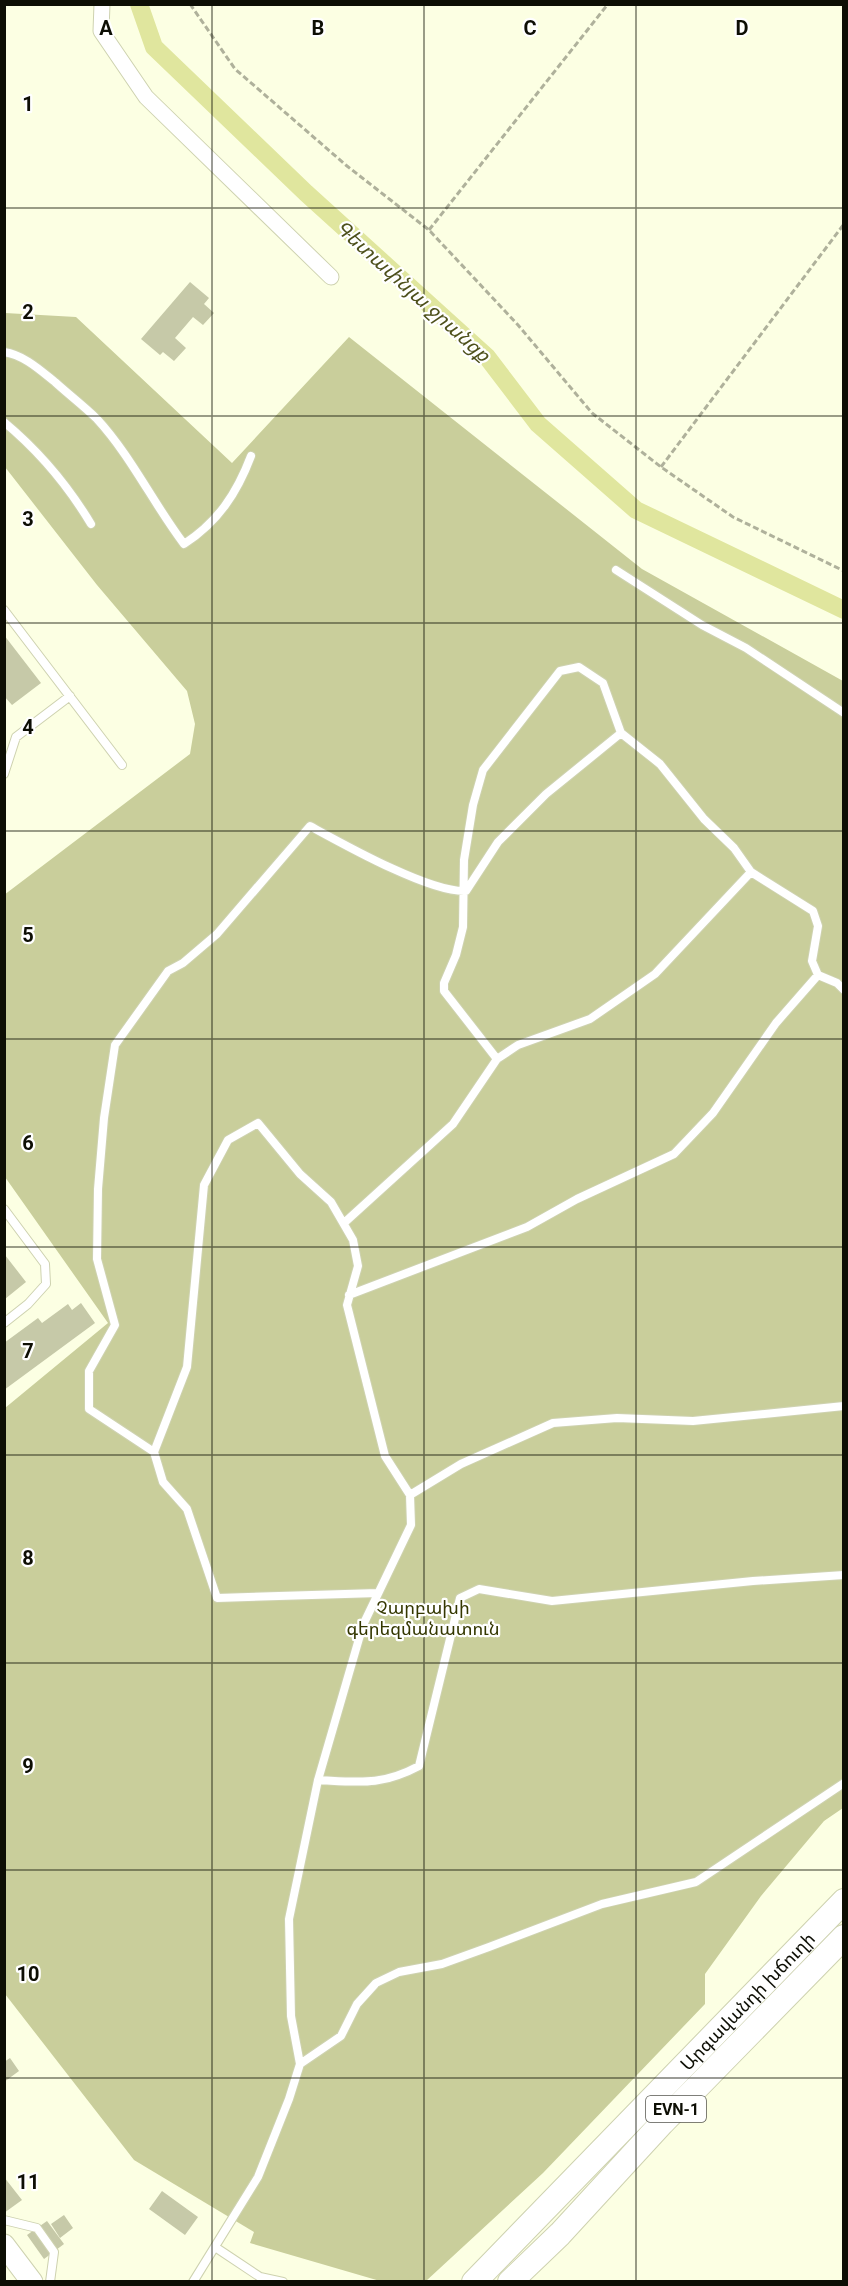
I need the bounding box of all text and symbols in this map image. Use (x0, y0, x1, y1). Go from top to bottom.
text: A (99, 16, 113, 40)
text: B (312, 16, 324, 40)
text: C (523, 16, 537, 40)
text: D (736, 16, 749, 40)
text: 1 (22, 92, 34, 116)
water label: Գետափնյա ջրանցք (331, 215, 496, 368)
text: 2 (22, 300, 34, 324)
text: 3 (22, 507, 34, 531)
text: 4 (22, 715, 34, 739)
text: 5 (22, 923, 34, 947)
text: 6 (22, 1131, 34, 1155)
text: 7 (22, 1339, 34, 1363)
text: 8 (22, 1546, 34, 1570)
park label: Չարբախի գերեզմանատուն (346, 1597, 500, 1639)
text: 9 (22, 1754, 34, 1778)
street label: Արգավանդի խճուղի (676, 1928, 819, 2074)
text: 10 (17, 1962, 39, 1986)
road number: EVN-1 (646, 2096, 706, 2122)
text: 11 (17, 2170, 39, 2194)

